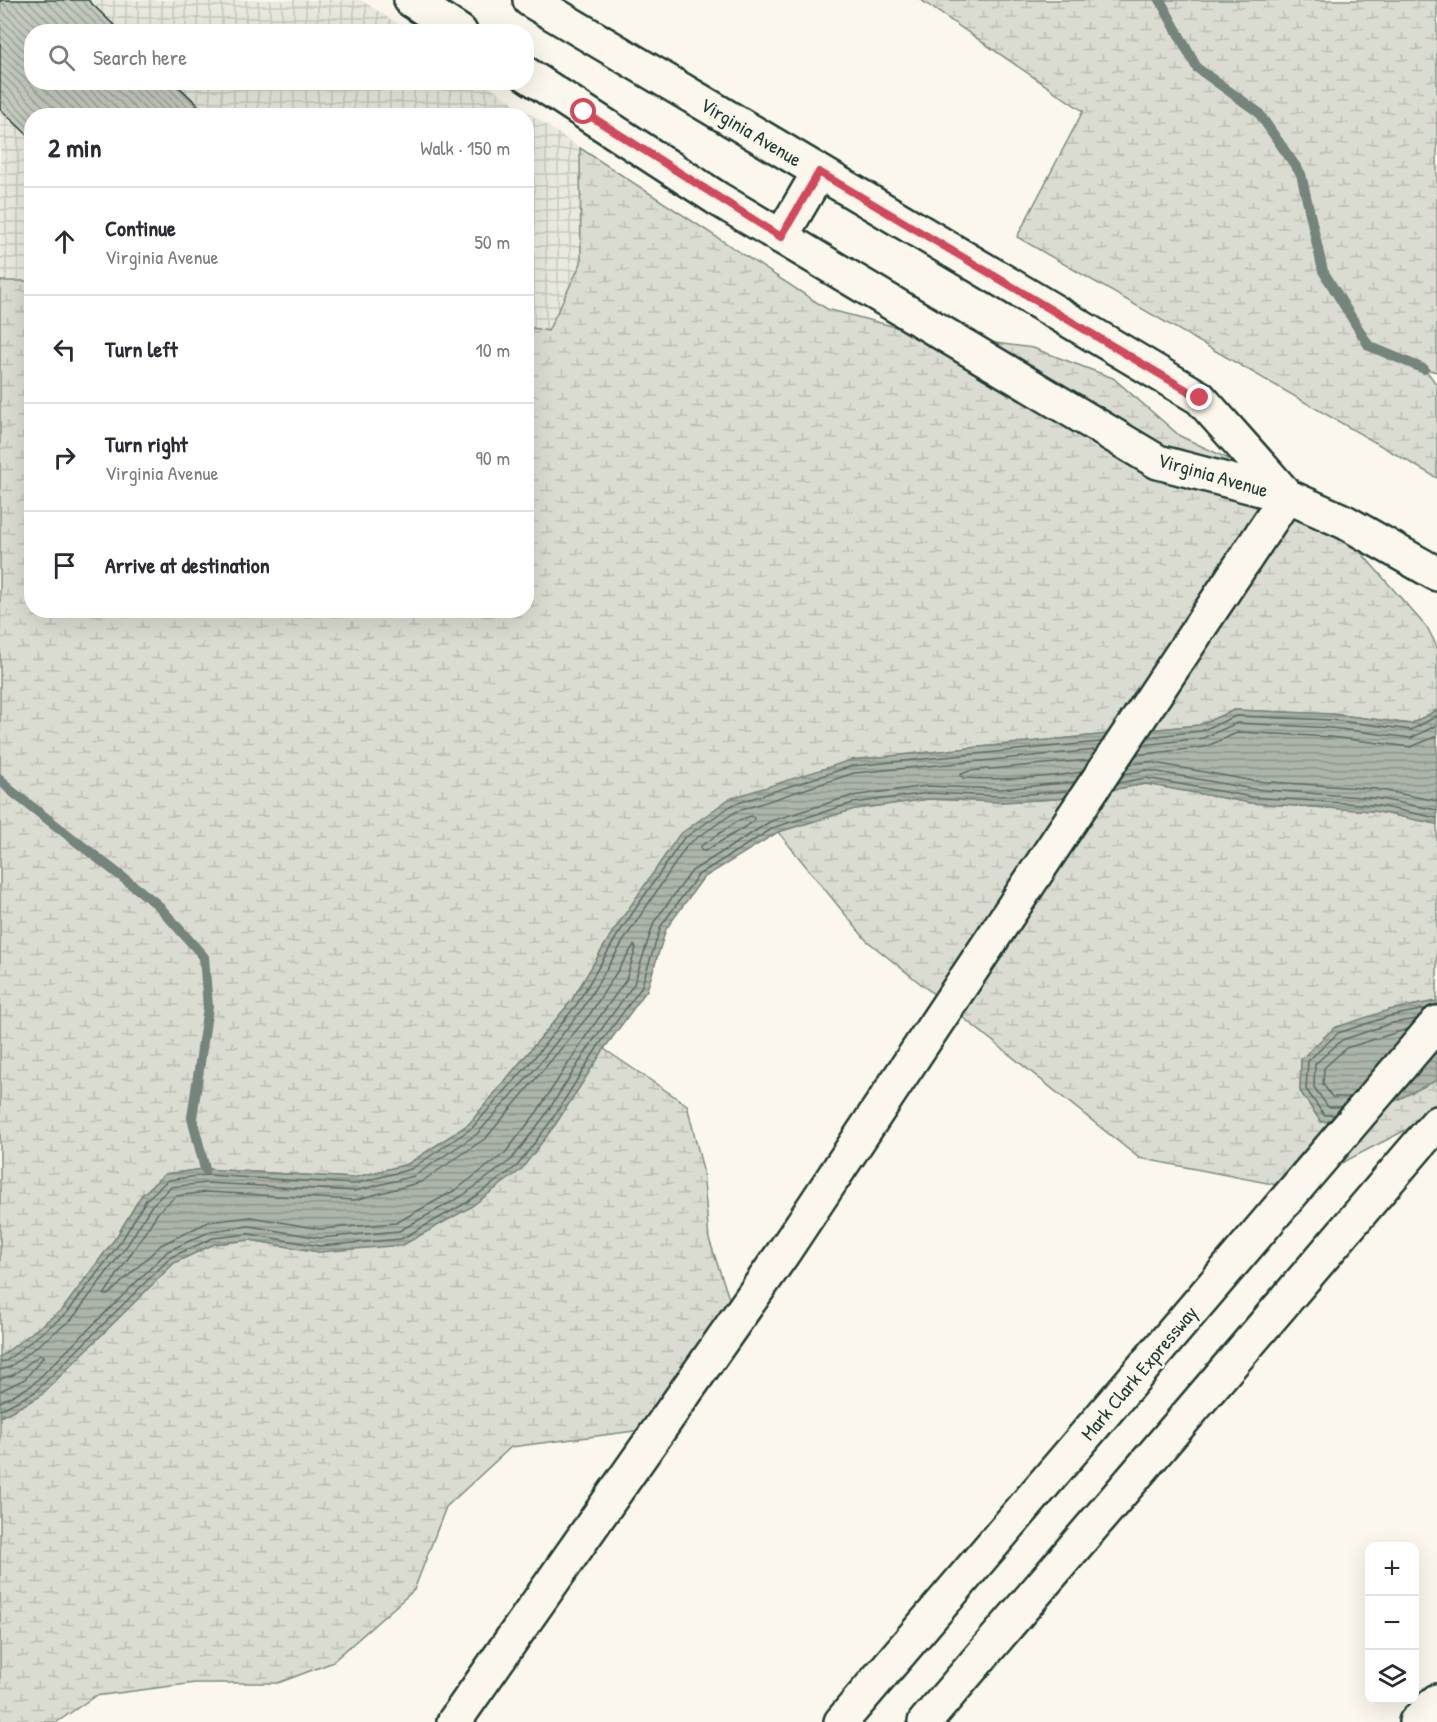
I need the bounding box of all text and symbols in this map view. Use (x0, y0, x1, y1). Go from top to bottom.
search box (24, 24, 534, 90)
icon: search (45, 41, 78, 74)
text: Search here (93, 42, 187, 72)
street label: Virginia Avenue (696, 91, 807, 172)
route start (570, 98, 596, 124)
text: 2 min (48, 130, 101, 165)
text: Walk · 150 m (420, 134, 510, 161)
text: Continue (105, 213, 176, 243)
icon: ahead (48, 225, 81, 258)
text: 50 m (474, 228, 510, 255)
text: Virginia Avenue (105, 243, 218, 270)
icon: left (48, 333, 81, 366)
text: Turn left (105, 334, 178, 364)
text: 10 m (476, 336, 510, 363)
route end (1186, 384, 1212, 410)
text: Turn right (105, 429, 188, 459)
icon: right (48, 441, 81, 474)
text: 90 m (476, 444, 510, 471)
street label: Virginia Avenue (1155, 446, 1271, 503)
text: Virginia Avenue (105, 459, 218, 486)
icon: arrive (48, 549, 81, 582)
text: Arrive at destination (105, 550, 270, 580)
street label: Mark Clark Expressway (1074, 1300, 1203, 1446)
map controls (1365, 1542, 1419, 1704)
button: + (1365, 1542, 1419, 1596)
button: − (1365, 1596, 1419, 1650)
button: layers (1365, 1650, 1419, 1704)

